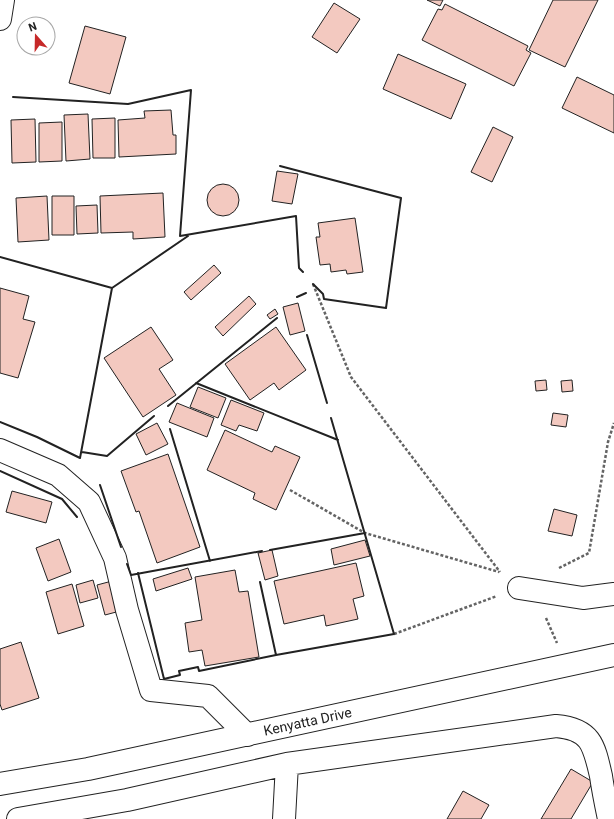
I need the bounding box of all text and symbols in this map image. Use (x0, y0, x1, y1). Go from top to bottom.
north arrow (16, 16, 56, 56)
text: N (27, 20, 39, 35)
street label: Kenyatta Drive (262, 704, 353, 739)

